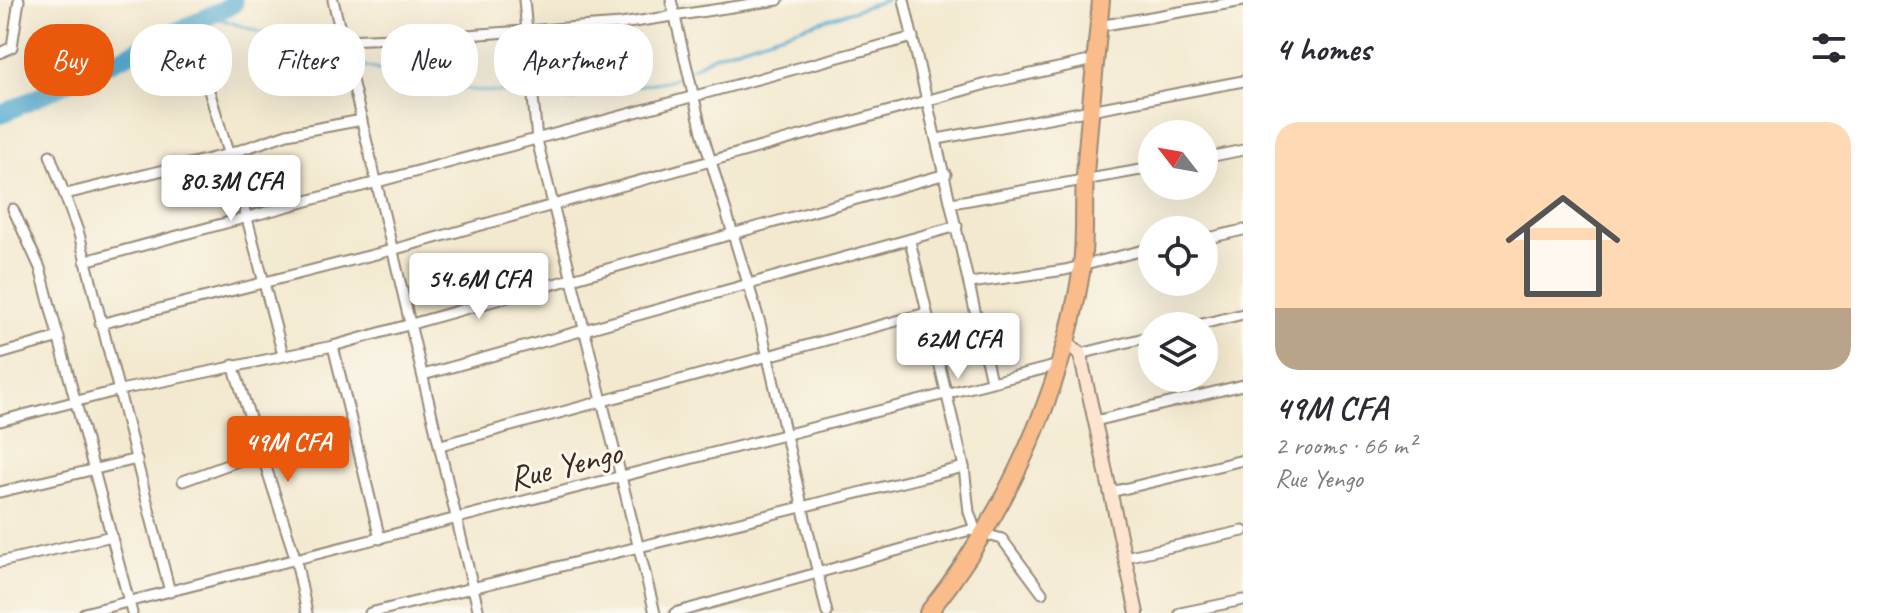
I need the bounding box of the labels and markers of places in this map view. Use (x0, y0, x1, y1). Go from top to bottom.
pin: 80.3M CFA (139, 155, 323, 223)
pin: 54.6M CFA (387, 253, 571, 321)
pin: 62M CFA (884, 313, 1032, 381)
pin: 49M CFA (214, 416, 362, 484)

